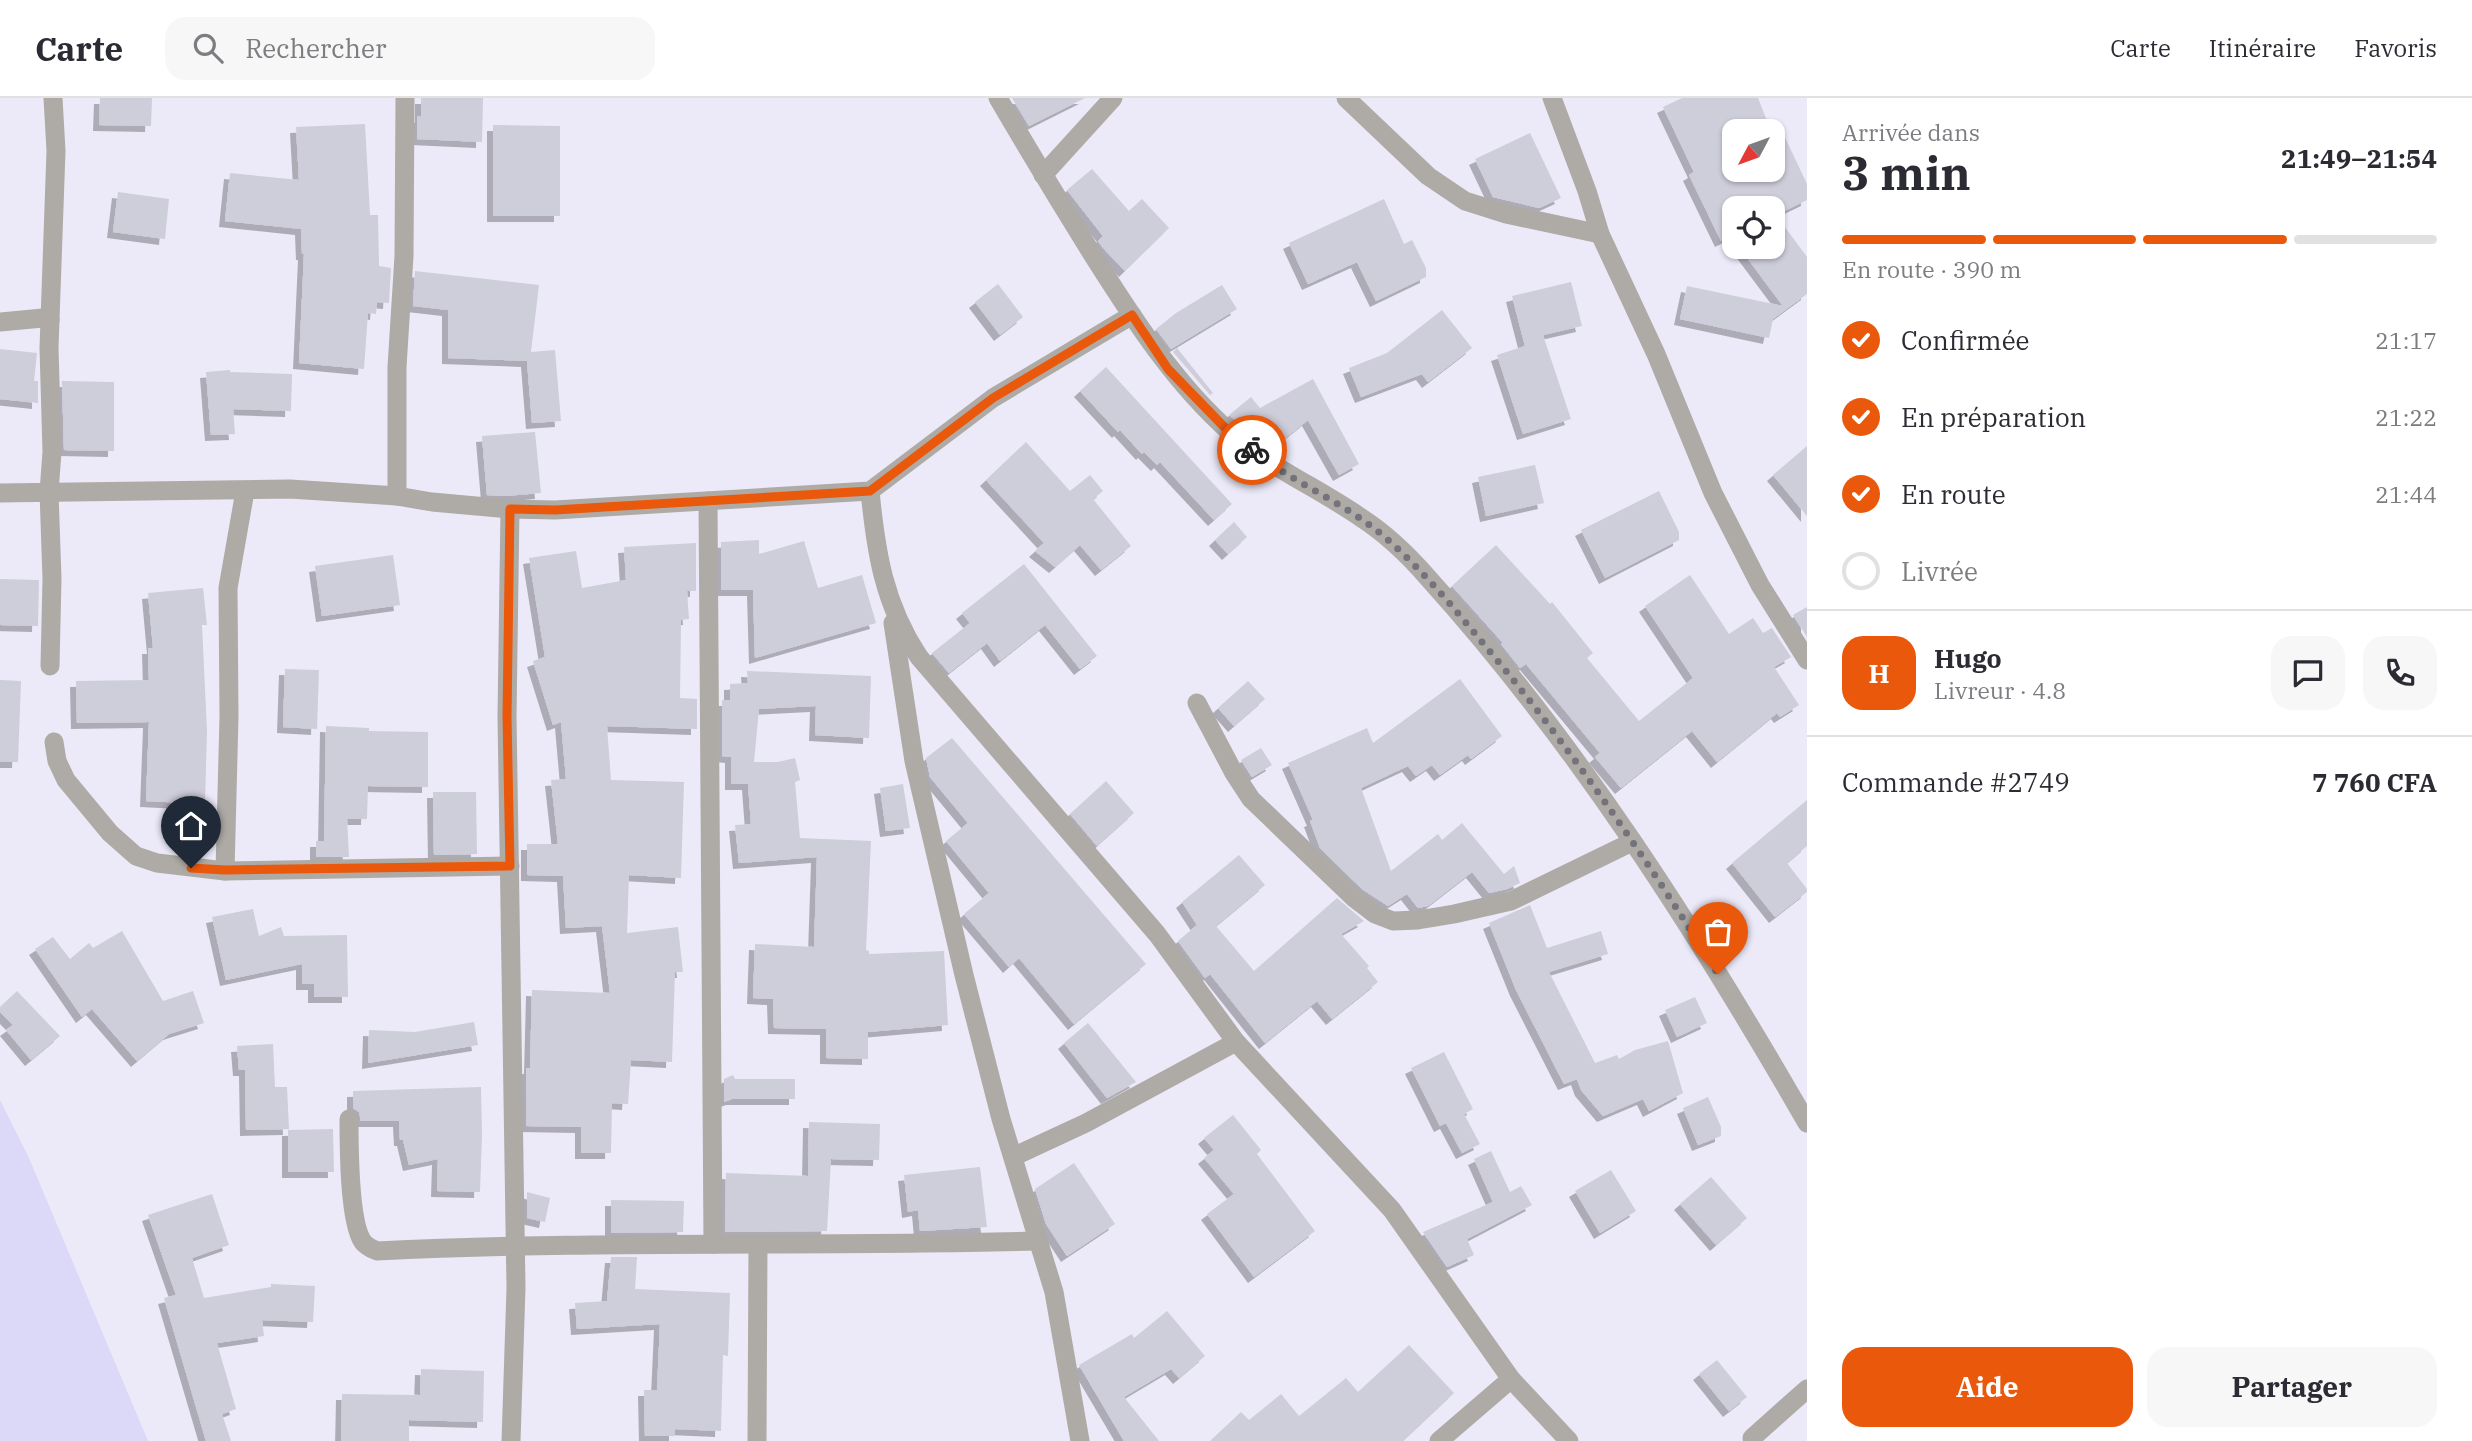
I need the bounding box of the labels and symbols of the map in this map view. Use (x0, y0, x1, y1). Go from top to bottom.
north arrow (1722, 119, 1785, 182)
courier (1217, 415, 1287, 485)
pin (161, 796, 221, 868)
pin (1688, 902, 1748, 974)

